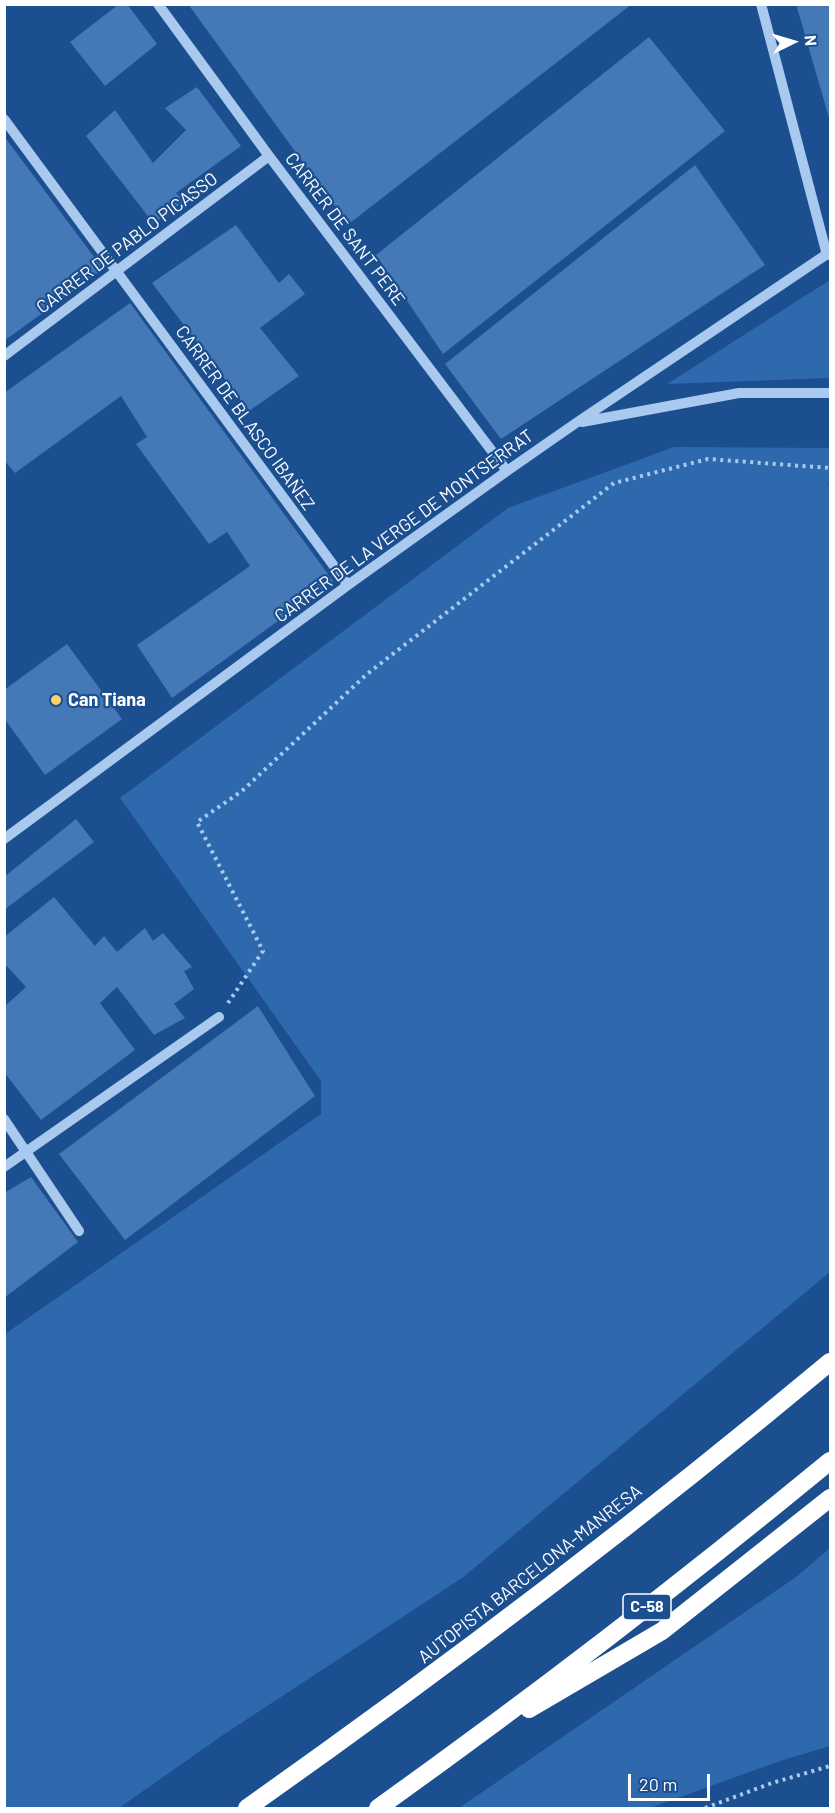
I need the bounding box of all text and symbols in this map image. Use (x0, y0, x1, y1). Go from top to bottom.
north arrow (763, 12, 823, 72)
text: N (802, 34, 821, 47)
street label: CARRER DE SANT PERE (280, 148, 410, 310)
street label: CARRER DE PABLO PICASSO (32, 168, 222, 318)
street label: CARRER DE BLASCO IBAÑEZ (171, 321, 319, 515)
street label: CARRER DE LA VERGE DE MONTSERRAT (270, 425, 538, 627)
place label: Can Tiana (68, 689, 146, 711)
marker: Can Tiana (49, 693, 63, 707)
street label: AUTOPISTA BARCELONA-MANRESA (414, 1480, 646, 1668)
road number: C-58 (623, 1594, 671, 1620)
scale bar (631, 1762, 714, 1800)
text: 20 m (639, 1773, 677, 1795)

